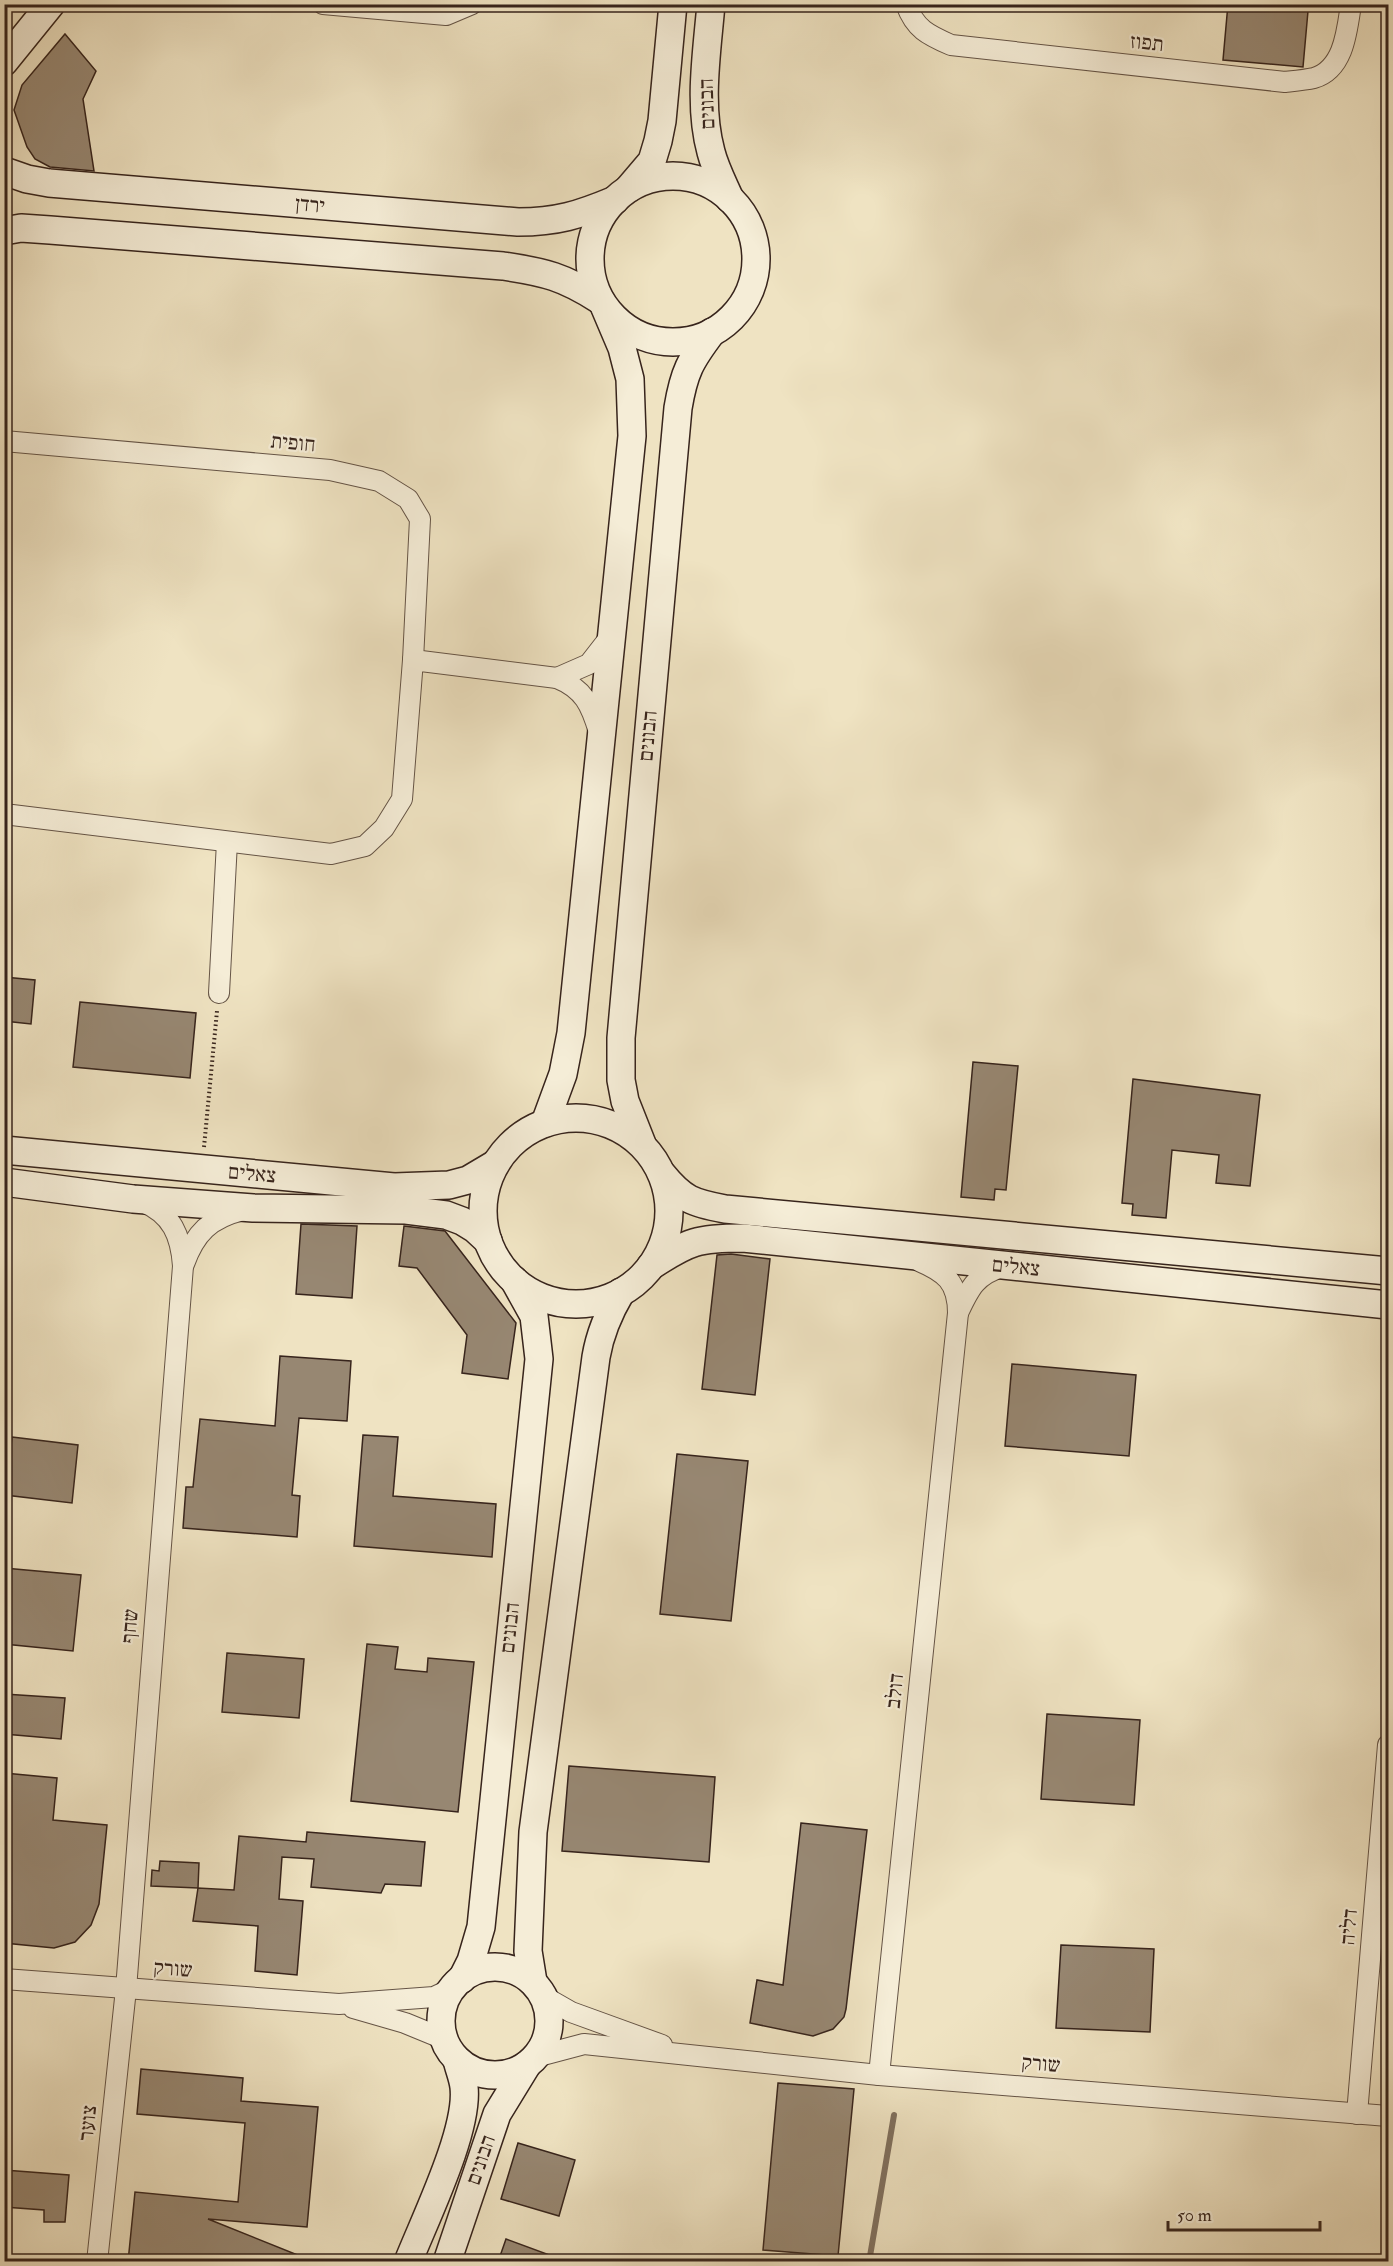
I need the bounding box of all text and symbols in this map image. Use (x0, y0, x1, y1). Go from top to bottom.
street label: תפוז (1129, 28, 1165, 58)
street label: הבונים (693, 78, 721, 130)
street label: ירדן (294, 190, 326, 220)
street label: חופית (269, 428, 317, 458)
street label: הבונים (632, 709, 664, 763)
street label: צאלים (227, 1158, 277, 1190)
street label: צאלים (991, 1251, 1041, 1283)
street label: הבונים (494, 1601, 526, 1655)
street label: שחף (115, 1608, 145, 1644)
street label: דולב (880, 1672, 910, 1710)
street label: דליה (1334, 1908, 1364, 1946)
street label: שורק (153, 1954, 194, 1984)
street label: שורק (1020, 2049, 1062, 2079)
street label: צוער (73, 2104, 103, 2142)
street label: הבונים (460, 2131, 502, 2189)
scale bar (1168, 2194, 1320, 2232)
text: 50 m (1177, 2204, 1212, 2227)

